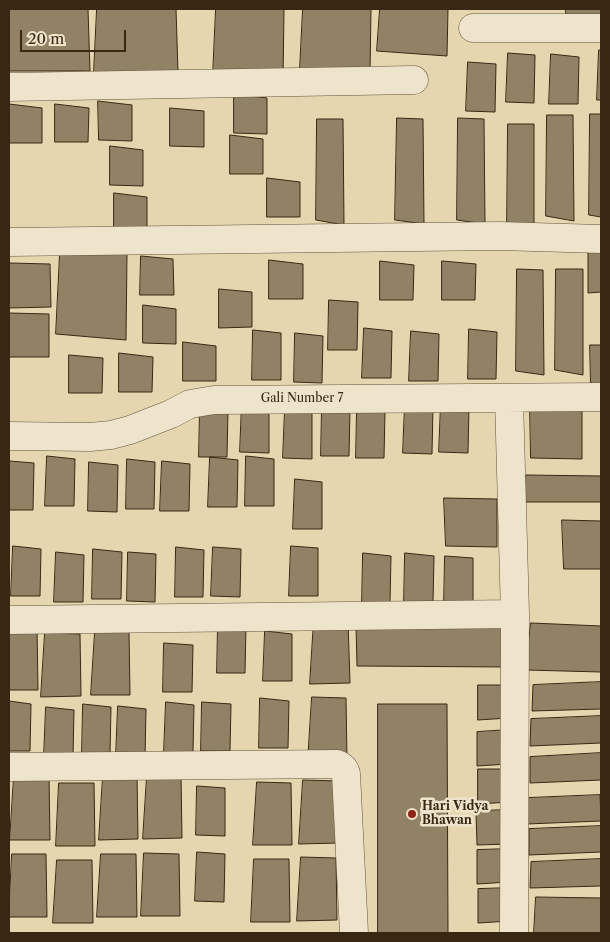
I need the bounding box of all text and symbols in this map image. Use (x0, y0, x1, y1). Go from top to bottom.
scale bar (22, 20, 129, 52)
text: 20 m (28, 29, 64, 48)
street label: Gali Number 7 (261, 392, 343, 406)
place label: Hari Vidya Bhawan (422, 800, 488, 828)
marker: Hari Vidya Bhawan (406, 808, 418, 820)

